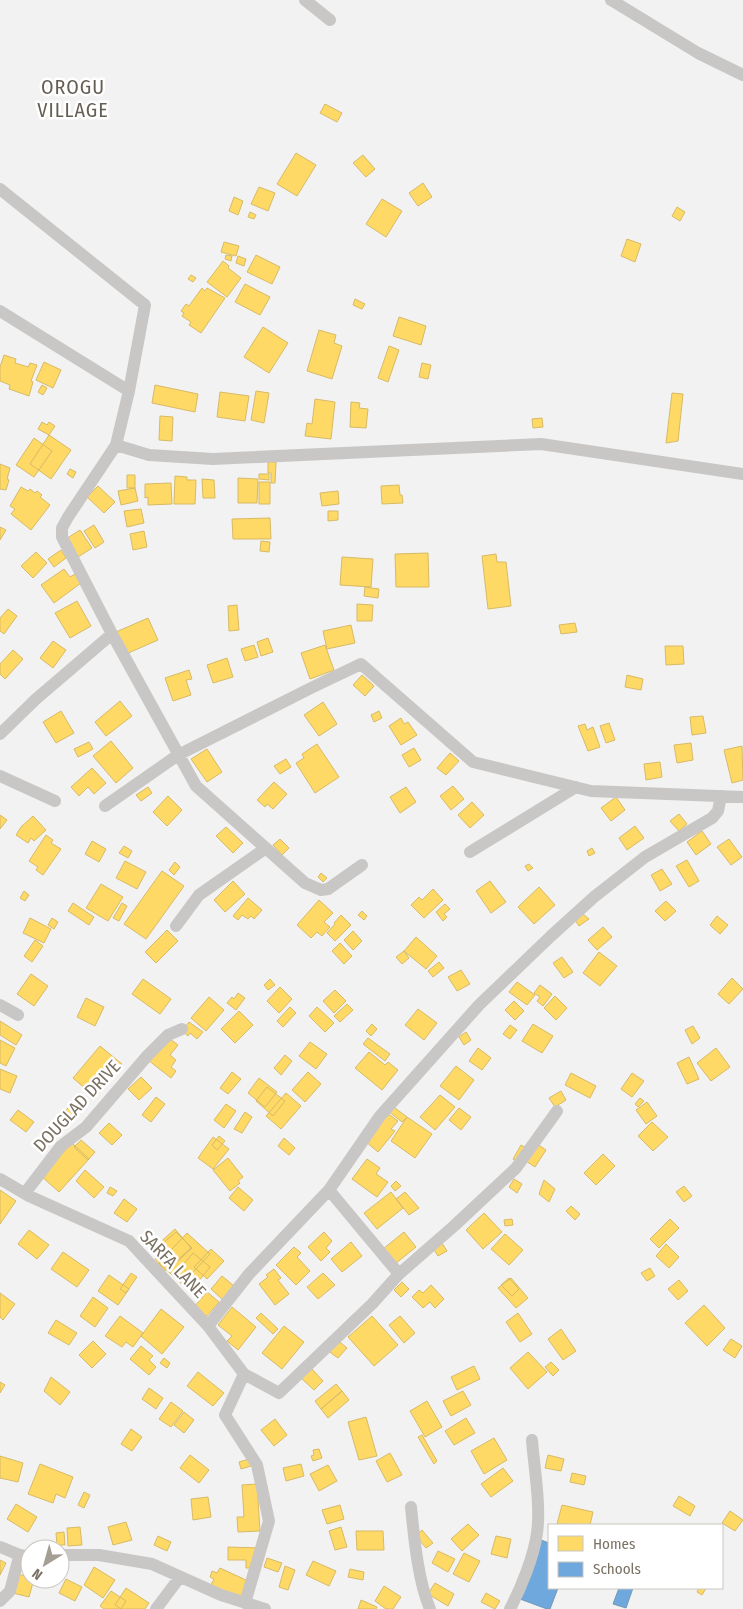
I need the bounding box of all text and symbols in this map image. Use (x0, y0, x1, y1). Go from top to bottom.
district label: OROGU VILLAGE (37, 75, 109, 122)
street label: DOUGLAD DRIVE (29, 1056, 125, 1156)
street label: SARFA LANE (135, 1226, 211, 1302)
legend (548, 1524, 723, 1589)
text: Homes (593, 1535, 635, 1553)
north arrow (20, 1539, 70, 1589)
text: Schools (593, 1560, 641, 1578)
text: N (29, 1565, 46, 1583)

